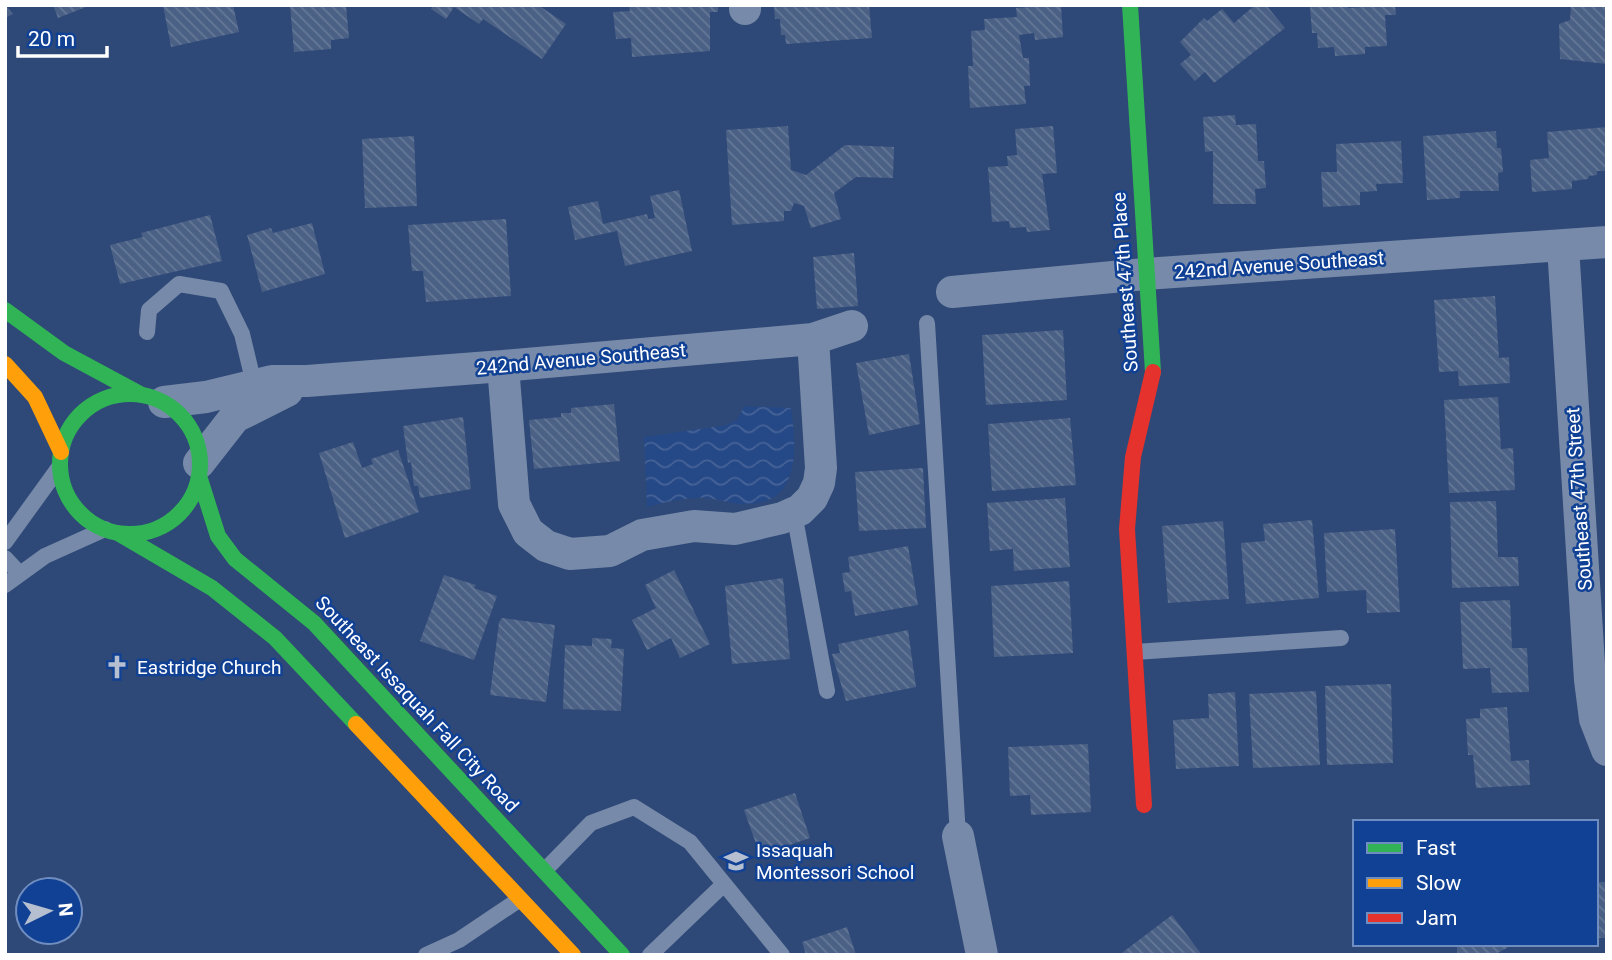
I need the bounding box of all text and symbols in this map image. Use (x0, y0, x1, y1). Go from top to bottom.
scale bar (18, 14, 107, 58)
text: 20 m (28, 27, 75, 51)
street label: Southeast 47th Place (1107, 191, 1143, 373)
street label: 242nd Avenue Southeast (1173, 246, 1385, 284)
street label: 242nd Avenue Southeast (475, 338, 687, 380)
street label: Southeast 47th Street (1561, 407, 1597, 591)
street label: Southeast Issaquah Fall City Road (311, 591, 523, 817)
church icon: Eastridge Church (103, 653, 131, 681)
place label: Eastridge Church (137, 656, 281, 679)
legend (1353, 820, 1598, 946)
text: Fast (1416, 836, 1457, 860)
place label: Issaquah Montessori School (756, 839, 914, 884)
school or university icon: Issaquah Montessori School (722, 847, 750, 875)
text: Slow (1416, 871, 1462, 895)
north arrow (14, 876, 84, 946)
text: N (53, 902, 77, 917)
text: Jam (1416, 906, 1457, 930)

